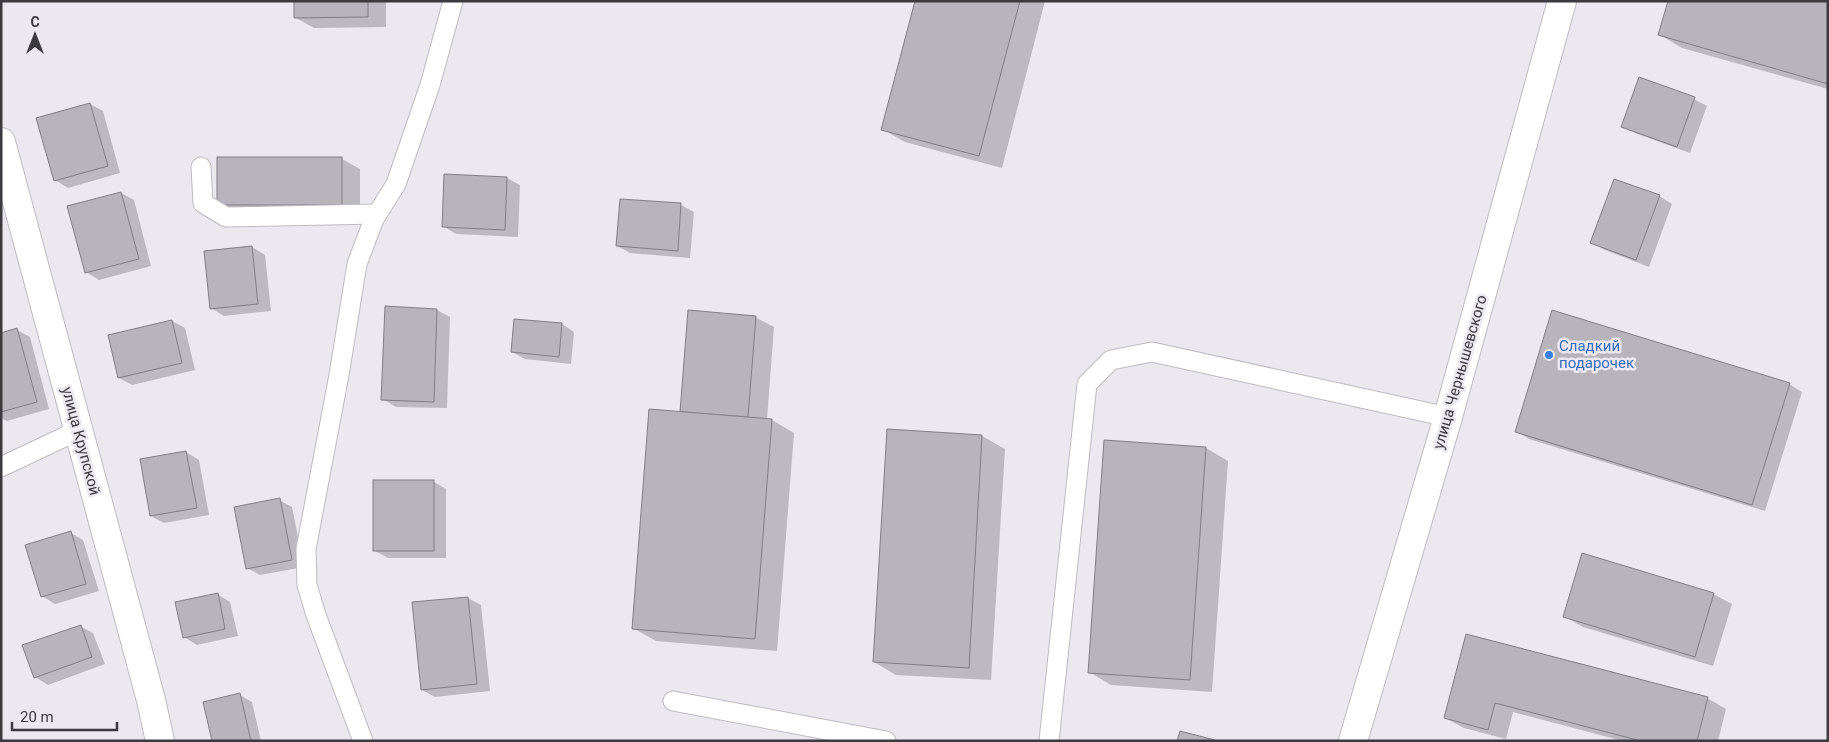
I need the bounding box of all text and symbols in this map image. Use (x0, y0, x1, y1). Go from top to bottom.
north arrow (10, 10, 60, 60)
text: С (30, 14, 40, 30)
street label: улица Чернышевского (1429, 293, 1491, 451)
place label: Сладкий подарочек (1559, 337, 1634, 372)
marker: Сладкий подарочек (1543, 349, 1555, 361)
street label: улица Крупской (58, 385, 104, 497)
scale bar (12, 700, 118, 732)
text: 20 m (20, 708, 54, 726)

